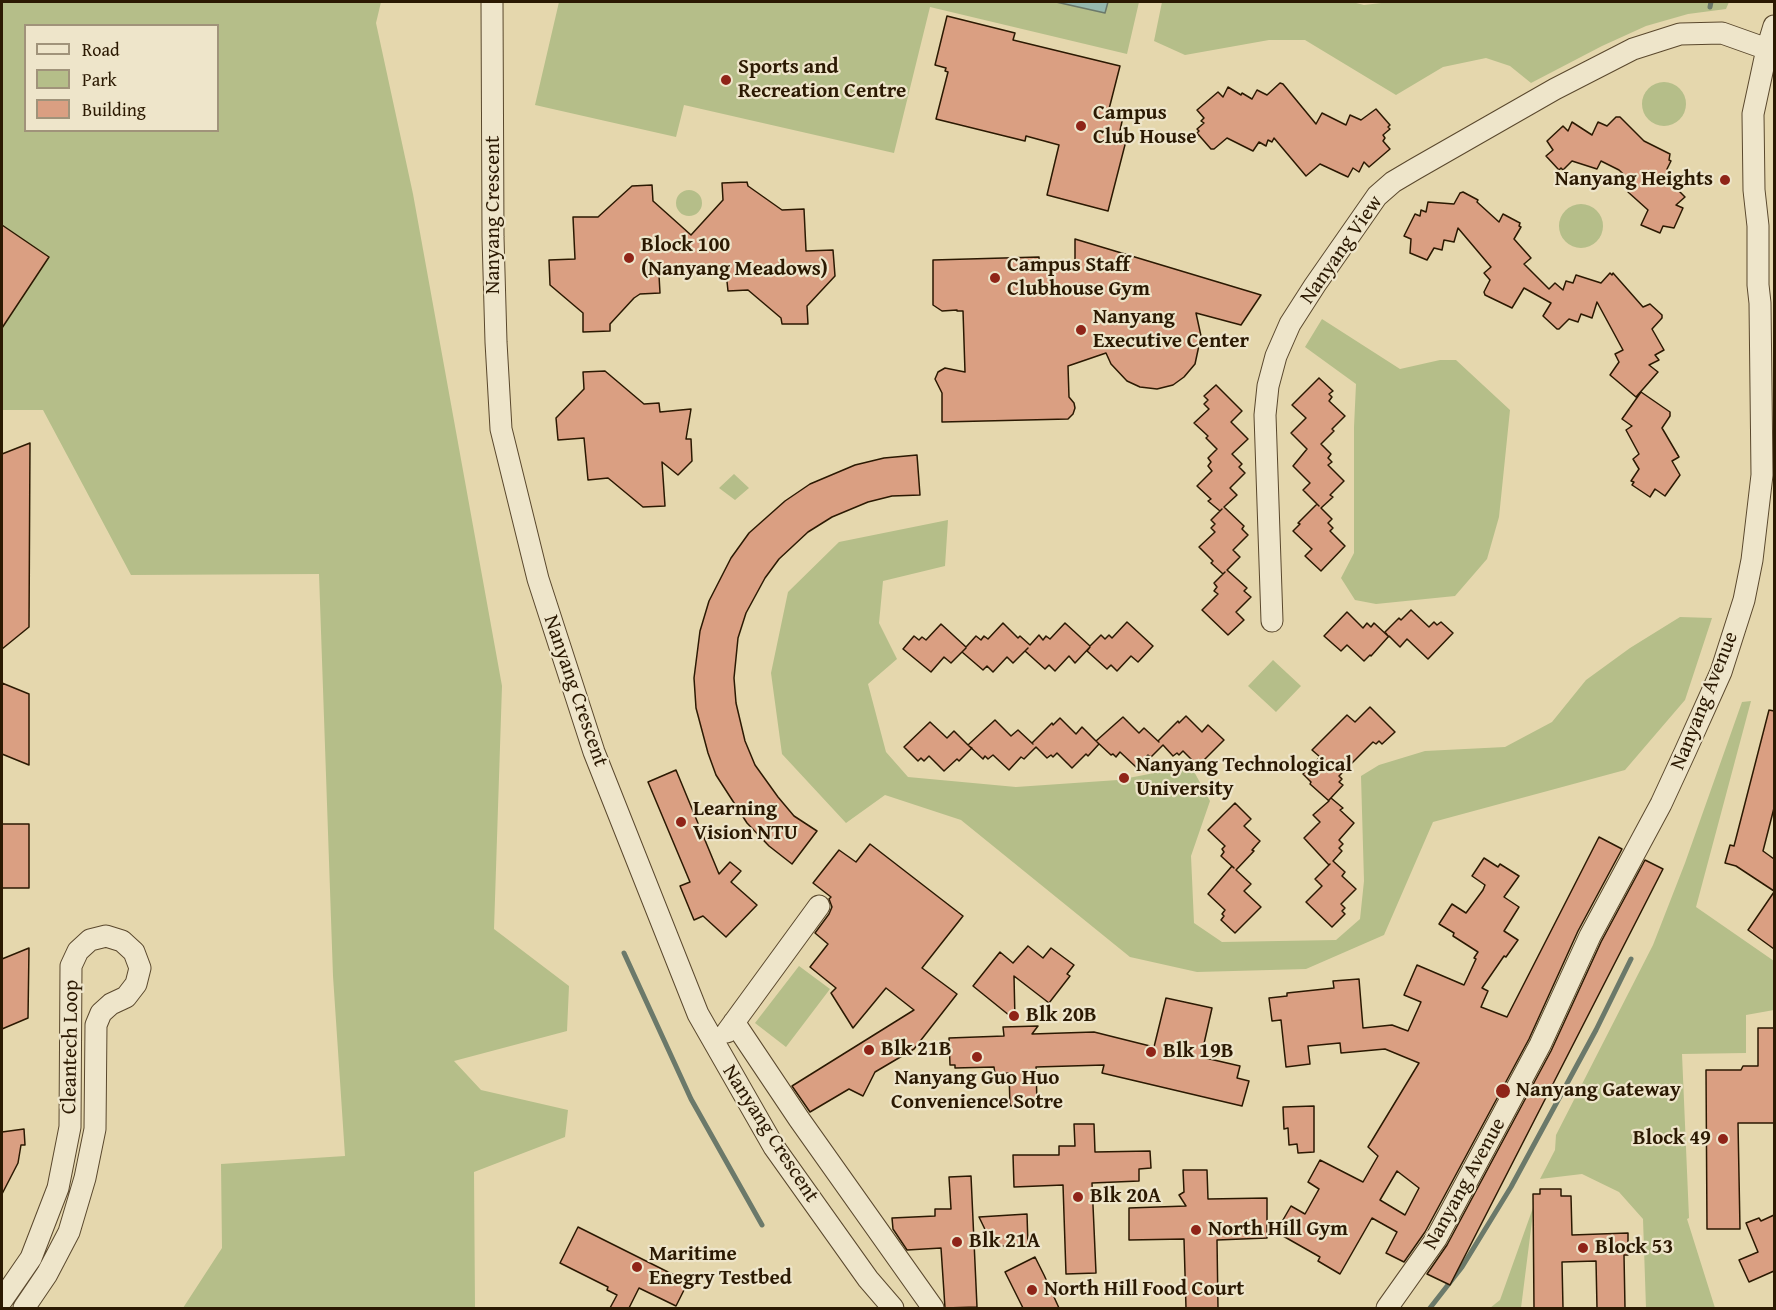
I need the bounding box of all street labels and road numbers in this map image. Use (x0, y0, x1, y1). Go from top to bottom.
street label: Nanyang Crescent (481, 136, 507, 294)
street label: Nanyang View (1295, 191, 1389, 309)
street label: Nanyang Crescent (537, 612, 613, 770)
street label: Nanyang Avenue (1666, 628, 1744, 774)
street label: Cleantech Loop (57, 980, 85, 1114)
street label: Nanyang Crescent (716, 1061, 824, 1207)
street label: Nanyang Avenue (1418, 1114, 1512, 1254)

